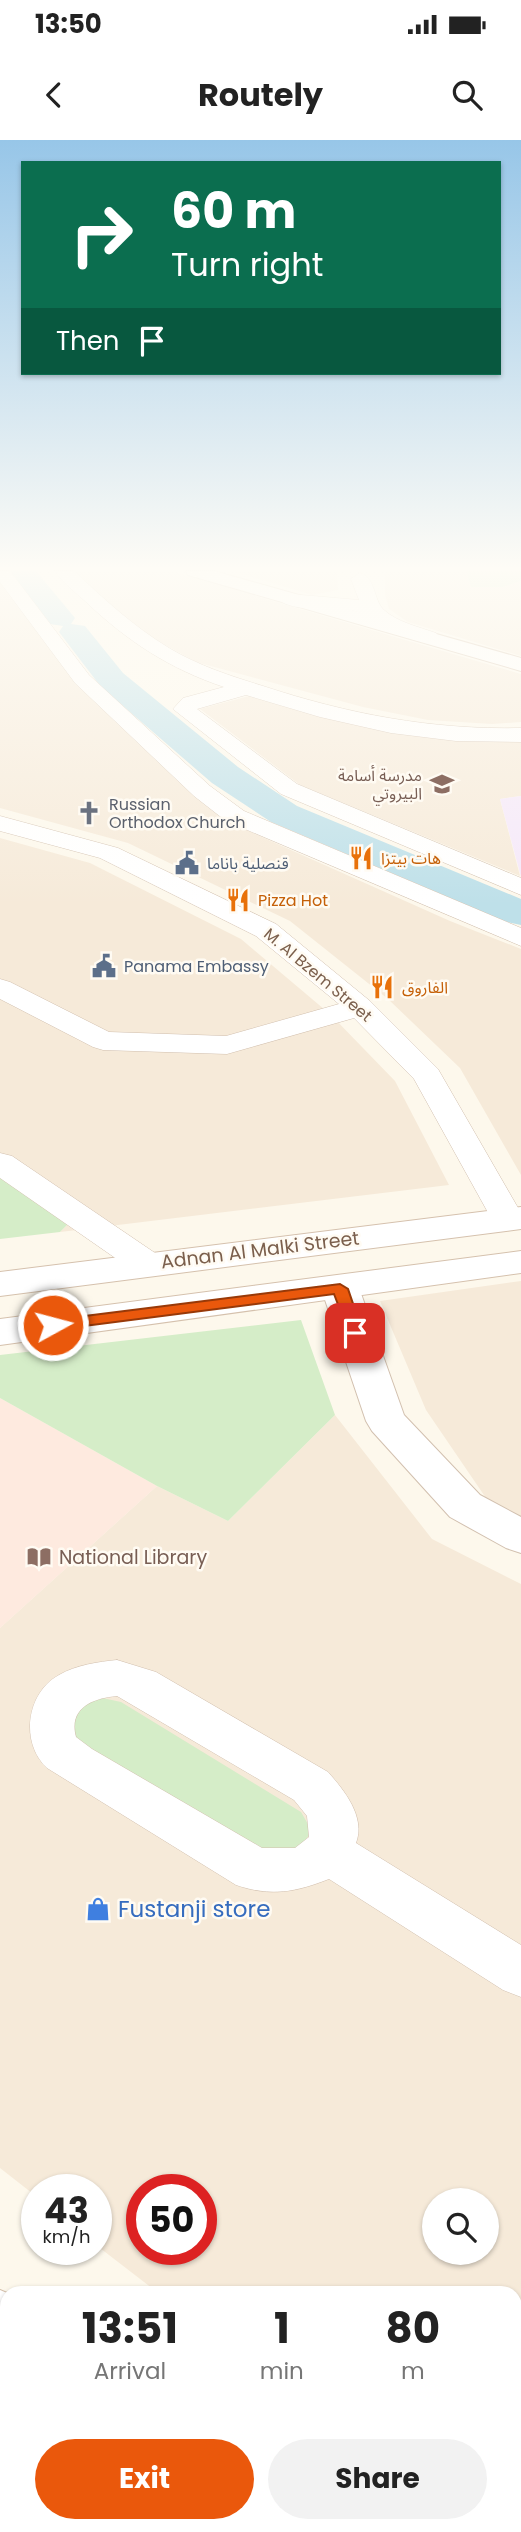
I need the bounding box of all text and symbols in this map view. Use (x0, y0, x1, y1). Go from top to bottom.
text: 13:50 (35, 6, 102, 42)
text: Routely (198, 72, 323, 117)
icon: back (35, 76, 73, 114)
icon: search (448, 76, 486, 114)
text: 60 m (171, 177, 296, 245)
icon: right (56, 189, 147, 280)
text: Turn right (171, 242, 323, 287)
icon: arrive (133, 322, 171, 360)
text: Then (56, 323, 119, 359)
place label: مدرسة أسامة البيروتي (338, 764, 422, 805)
school or university icon: مدرسة أسامة البيروتي (428, 770, 456, 798)
place label: Russian Orthodox Church (109, 793, 246, 834)
church icon: Russian Orthodox Church (75, 799, 103, 827)
restaurant icon: هات بیتزا (347, 844, 375, 872)
place label: هات بیتزا (381, 847, 441, 870)
public building icon: قنصلية باناما (173, 849, 201, 877)
place label: قنصلية باناما (207, 852, 289, 875)
restaurant icon: Pizza Hot (224, 886, 252, 914)
place label: Pizza Hot (258, 889, 328, 912)
street label: M. Al Bzem Street (259, 923, 377, 1027)
public building icon: Panama Embassy (90, 952, 118, 980)
place label: Panama Embassy (124, 955, 269, 978)
restaurant icon: الفاروق (368, 973, 396, 1001)
place label: الفاروق (402, 976, 448, 999)
street label: Adnan Al Malki Street (159, 1224, 361, 1276)
position arrow (16, 1288, 90, 1362)
pin (325, 1303, 385, 1363)
icon: arrive (336, 1314, 374, 1352)
library icon: National Library (25, 1543, 53, 1571)
place label: National Library (59, 1544, 207, 1571)
place label: Fustanji store (118, 1893, 270, 1925)
shop icon: Fustanji store (84, 1895, 112, 1923)
speed limit sign: 50 (126, 2174, 217, 2265)
text: 43 (44, 2186, 89, 2235)
map controls (422, 2188, 499, 2265)
button: search (422, 2188, 499, 2265)
text: km/h (43, 2224, 90, 2249)
text: 13:51 (82, 2299, 178, 2358)
text: 1 (274, 2299, 290, 2358)
text: 80 (386, 2299, 440, 2358)
text: Arrival (94, 2355, 166, 2387)
text: min (260, 2355, 304, 2387)
text: m (401, 2355, 425, 2387)
button: Exit (35, 2439, 254, 2519)
button: Share (268, 2439, 487, 2519)

